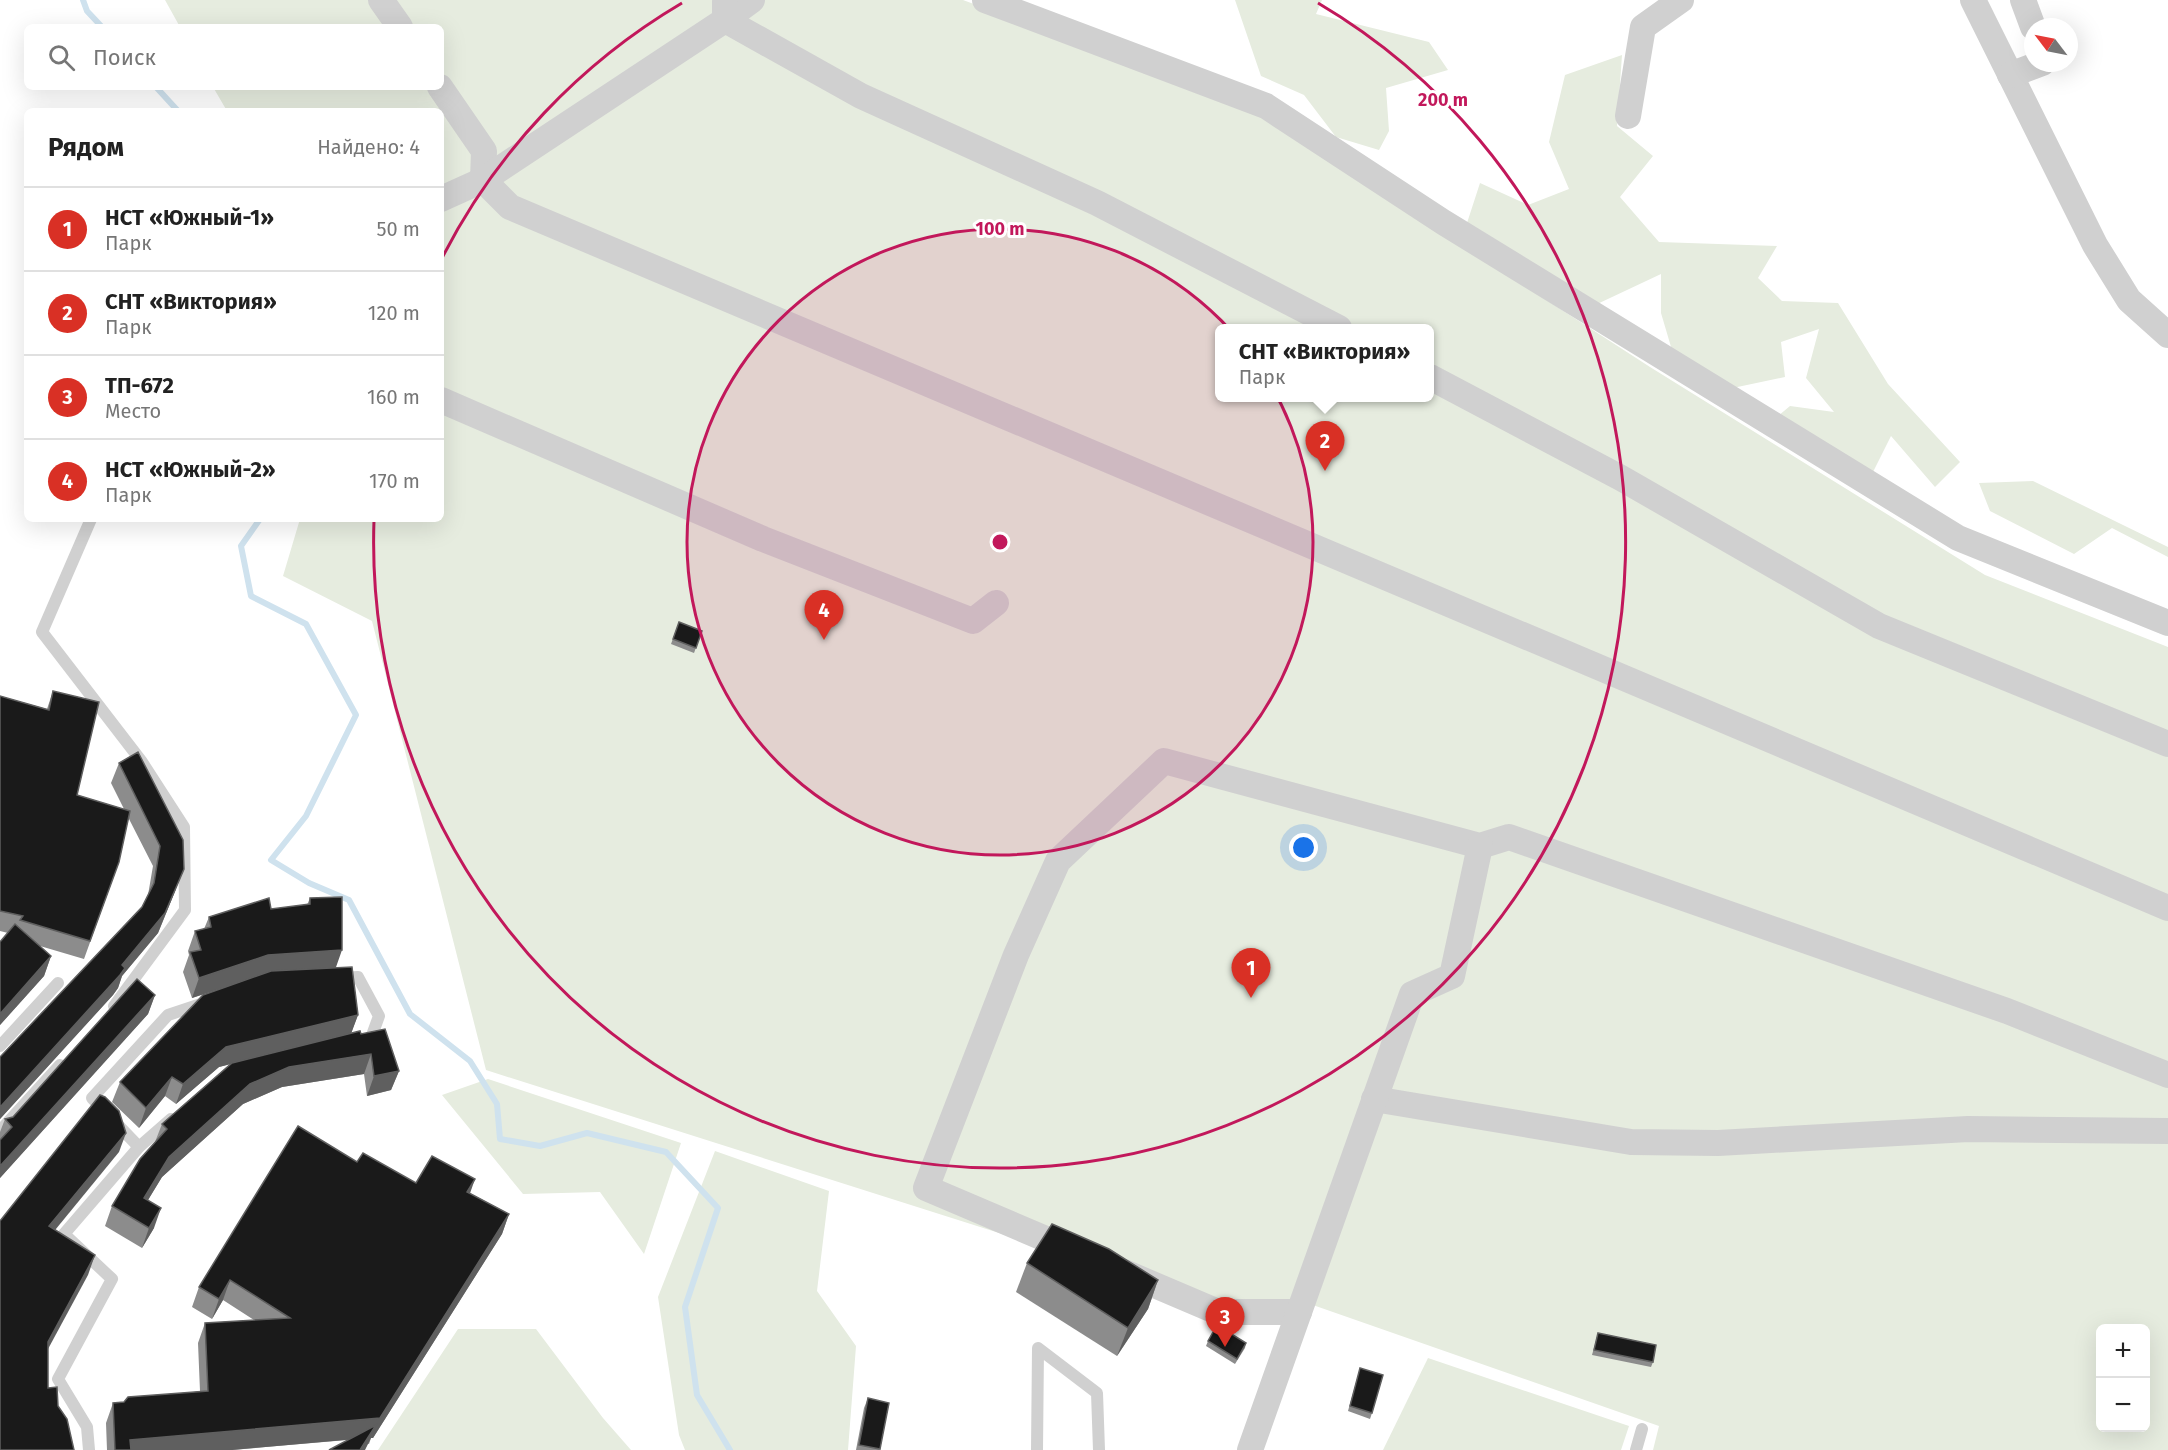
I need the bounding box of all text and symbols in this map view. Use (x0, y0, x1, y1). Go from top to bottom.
north arrow (2024, 18, 2078, 72)
search box (24, 24, 444, 90)
icon: search (45, 41, 78, 74)
text: Поиск (93, 44, 156, 71)
text: 200 m (1418, 89, 1468, 111)
text: Рядом (48, 132, 124, 163)
text: Найдено: 4 (317, 135, 420, 159)
text: НСТ «Южный-1» (105, 204, 274, 231)
text: 1 (63, 217, 72, 241)
text: 50 m (376, 217, 420, 241)
text: 100 m (976, 218, 1024, 240)
text: Парк (105, 231, 152, 255)
text: СНТ «Виктория» (105, 288, 277, 315)
text: 2 (62, 301, 73, 325)
text: 120 m (368, 301, 420, 325)
text: Парк (105, 315, 152, 339)
popup (1215, 324, 1434, 402)
text: СНТ «Виктория» (1239, 338, 1410, 365)
text: Парк (1239, 365, 1285, 389)
text: ТП-672 (105, 372, 174, 399)
text: 3 (62, 385, 73, 409)
text: 160 m (367, 385, 420, 409)
text: Место (105, 399, 161, 423)
pin: 2 (1306, 422, 1344, 471)
text: НСТ «Южный-2» (105, 456, 276, 483)
text: 4 (62, 469, 73, 493)
text: 170 m (369, 469, 420, 493)
text: Парк (105, 483, 152, 507)
centre of rings (990, 532, 1010, 552)
pin: 4 (804, 590, 844, 640)
your location (1289, 833, 1318, 862)
pin: 1 (1232, 948, 1270, 998)
pin: 3 (1206, 1298, 1244, 1347)
map controls (2096, 1324, 2150, 1432)
button: + (2096, 1324, 2150, 1378)
button: − (2096, 1378, 2150, 1432)

